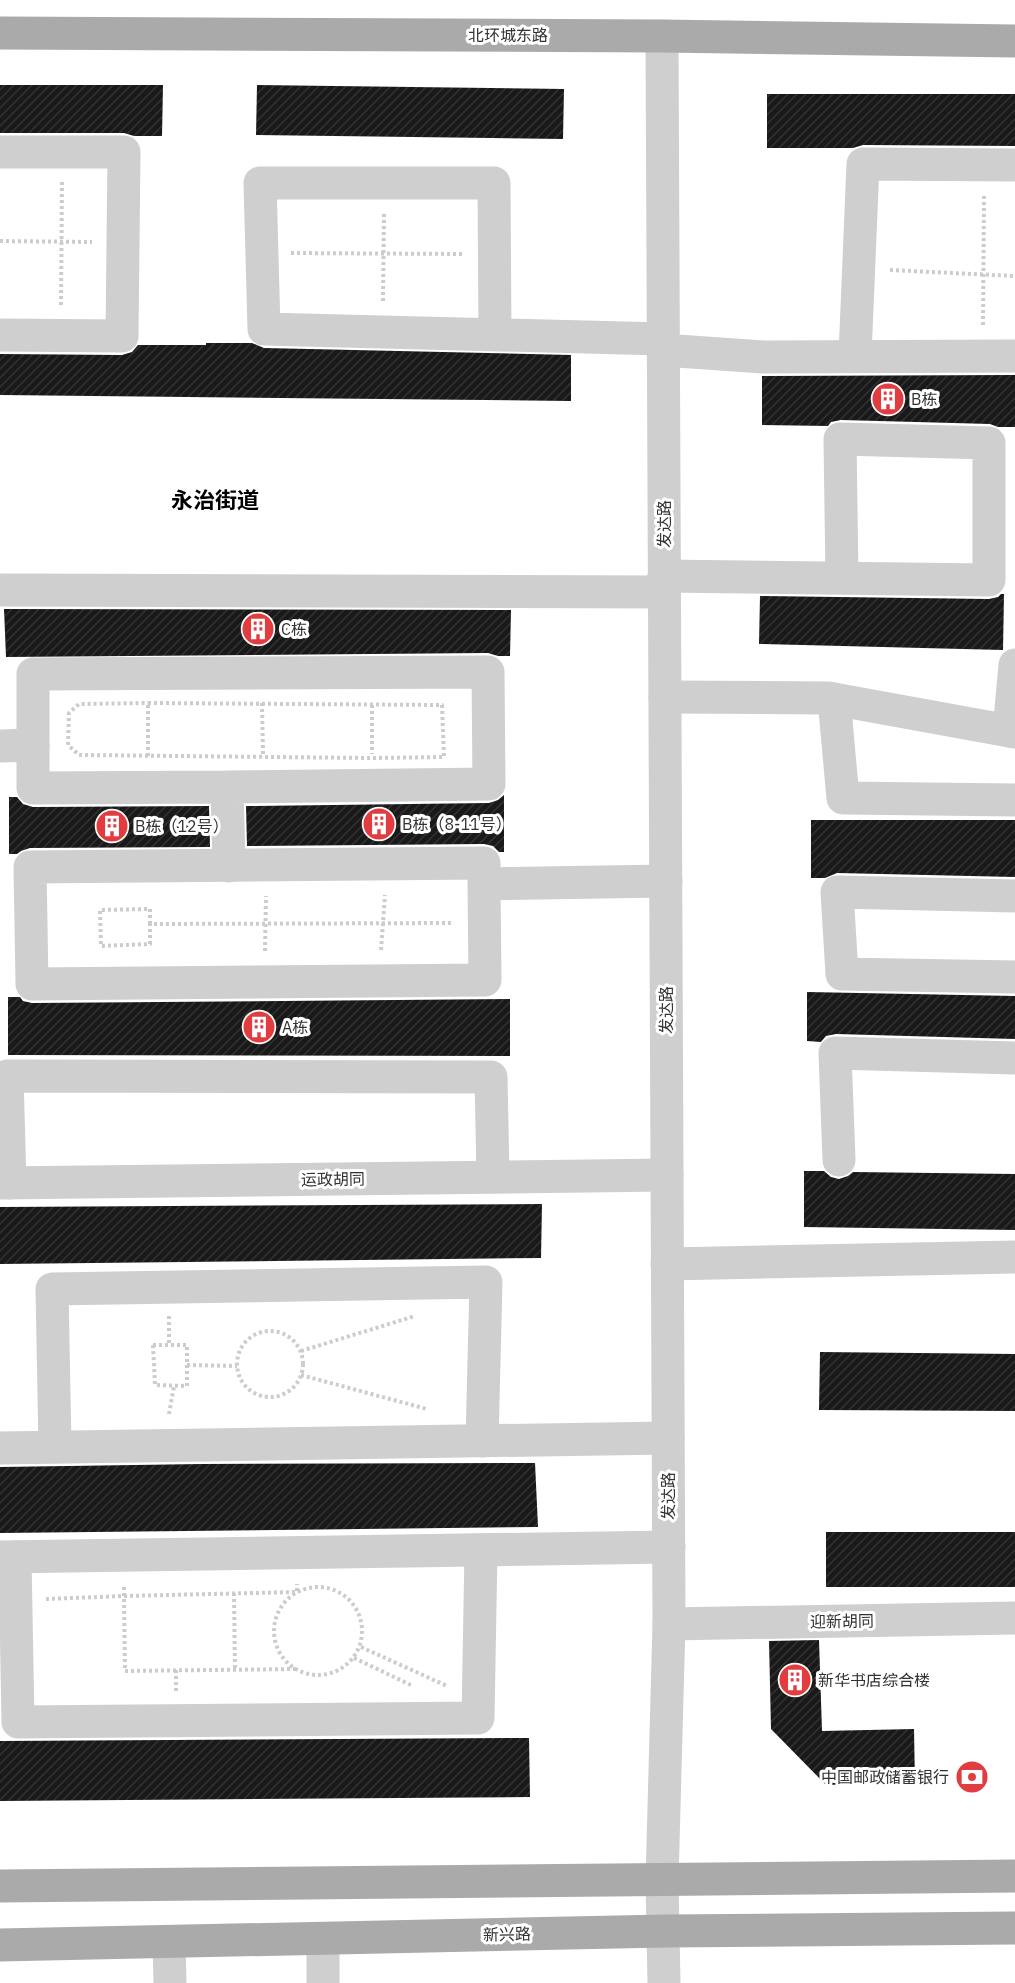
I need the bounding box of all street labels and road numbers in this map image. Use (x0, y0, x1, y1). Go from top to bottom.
street label: 北环城东路 (468, 25, 548, 45)
street label: 发达路 (654, 500, 674, 548)
street label: 发达路 (656, 986, 676, 1034)
street label: 运政胡同 (301, 1168, 365, 1190)
street label: 发达路 (658, 1472, 678, 1520)
street label: 迎新胡同 (810, 1610, 874, 1632)
street label: 新兴路 (483, 1924, 531, 1944)

